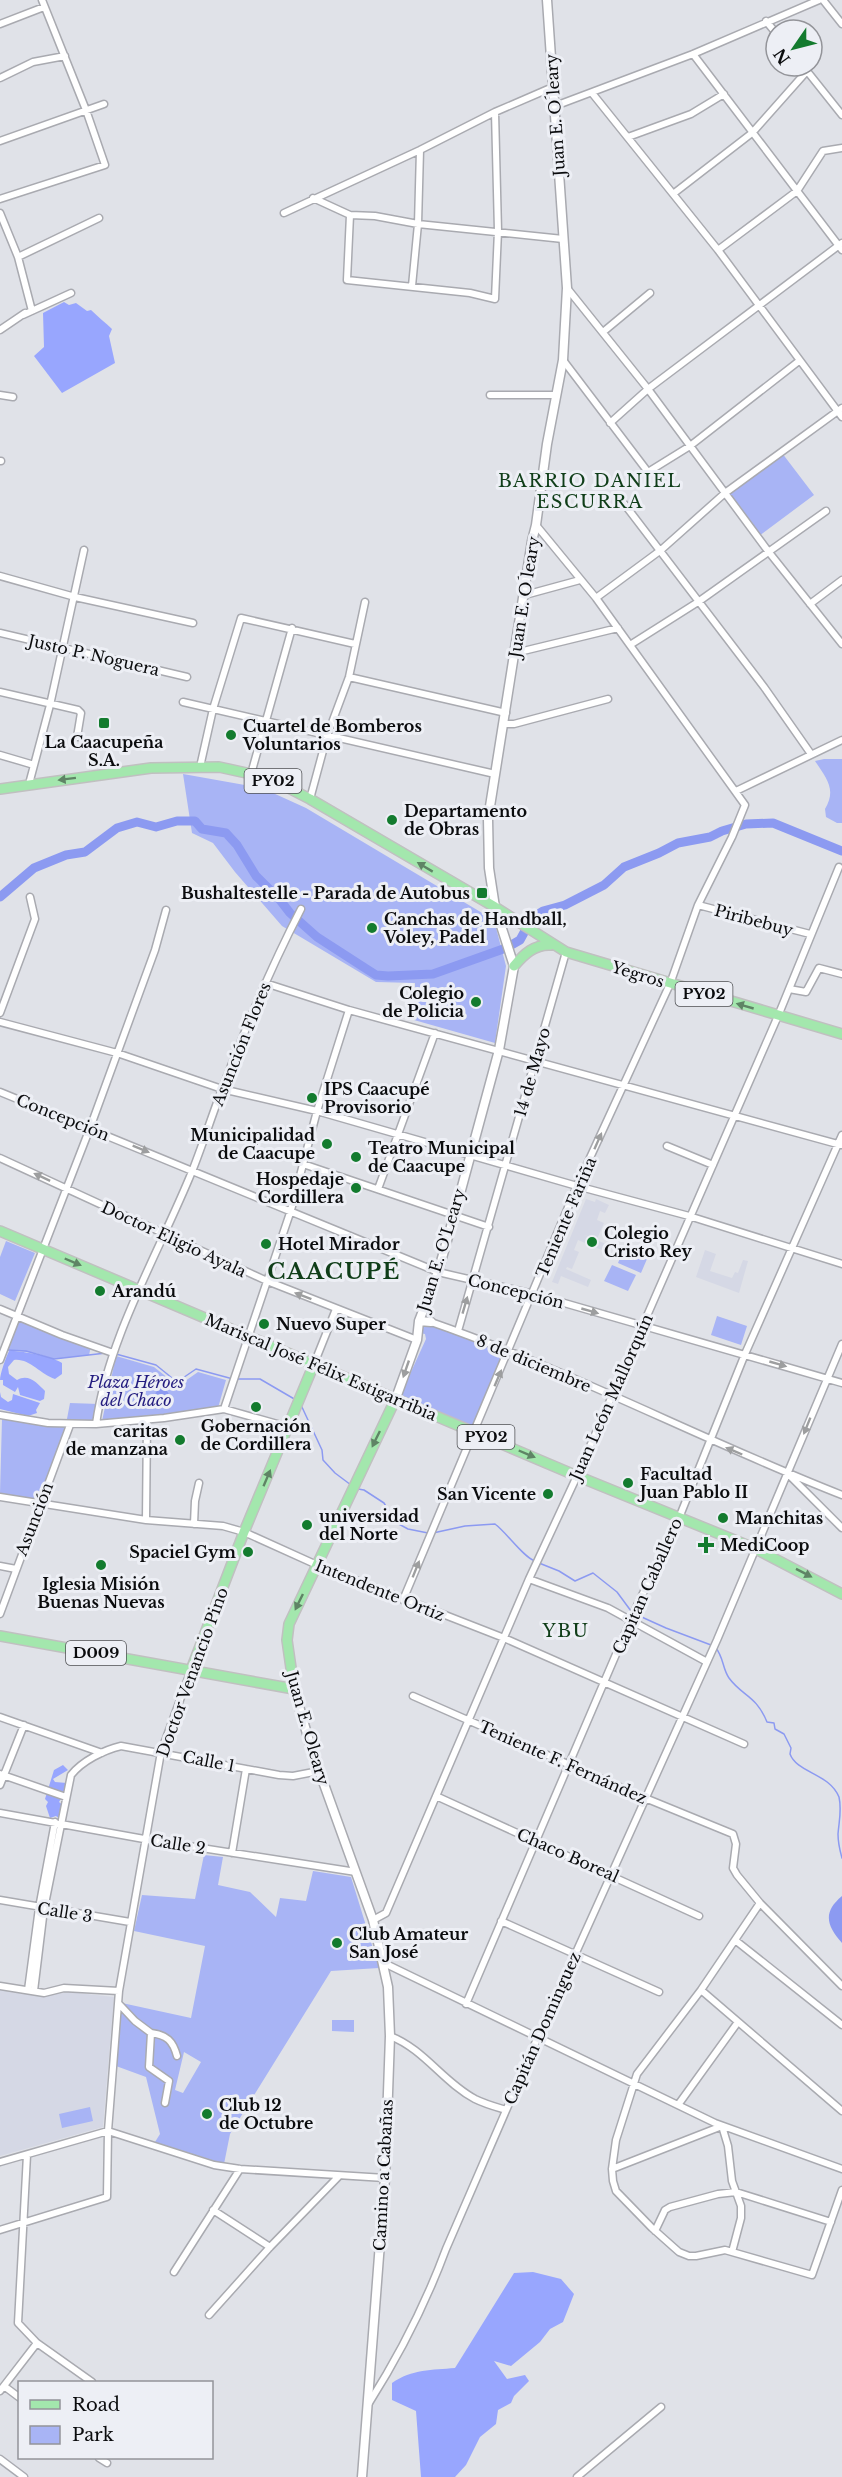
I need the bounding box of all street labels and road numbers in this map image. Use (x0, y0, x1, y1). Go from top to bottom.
street label: Juan E. O´leary (541, 52, 569, 179)
street label: Juan E. O´leary (504, 534, 544, 661)
street label: Justo P. Noguera (24, 630, 162, 680)
road number: PY02 (244, 769, 302, 793)
street label: Piribebuy (712, 900, 796, 940)
street label: Yegros (608, 956, 667, 991)
street label: Asunción Flores (207, 979, 275, 1110)
road number: PY02 (676, 982, 732, 1006)
street label: 14 de Mayo (510, 1025, 554, 1119)
street label: Concepción (14, 1089, 112, 1145)
street label: Teniente Fariña (532, 1154, 600, 1280)
street label: Juan E. O'Leary (412, 1185, 469, 1316)
street label: Doctor Eligio Ayala (98, 1197, 250, 1281)
street label: Concepción (466, 1269, 566, 1313)
street label: Mariscal José Félix Estigarribia (202, 1309, 440, 1425)
street label: Juan León Mallorquín (564, 1311, 657, 1485)
street label: 8 de diciembre (474, 1330, 594, 1396)
road number: PY02 (458, 1425, 514, 1449)
street label: Asunción (11, 1480, 57, 1559)
street label: Capitan Caballero (608, 1515, 686, 1657)
street label: Intendente Ortiz (312, 1555, 448, 1625)
street label: Doctor Venancio Pino (152, 1584, 232, 1760)
road number: D009 (66, 1641, 126, 1665)
street label: Juan E. Oleary (282, 1667, 334, 1788)
street label: Teniente F. Fernández (476, 1716, 650, 1808)
street label: Calle 1 (181, 1746, 237, 1776)
street label: Chaco Boreal (514, 1824, 622, 1886)
street label: Calle 2 (149, 1830, 207, 1858)
street label: Calle 3 (36, 1898, 94, 1926)
street label: Capitán Dominguez (499, 1948, 585, 2108)
street label: Camino a Cabañas (369, 2099, 397, 2251)

